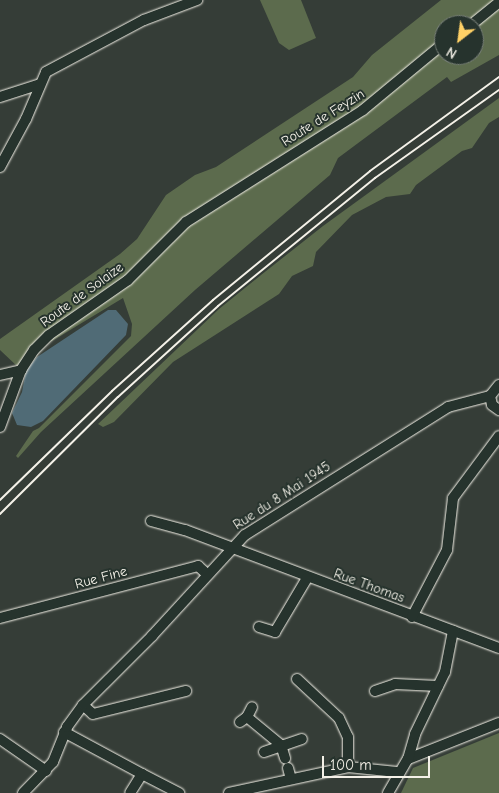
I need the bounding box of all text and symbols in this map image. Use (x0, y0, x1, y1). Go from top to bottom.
north arrow (434, 15, 484, 65)
text: N (444, 43, 460, 62)
street label: Route de Feyzin (278, 86, 368, 150)
street label: Route de Solaize (37, 259, 127, 331)
street label: Rue du 8 Mai 1945 (230, 458, 334, 534)
street label: Rue Fine (73, 563, 129, 593)
street label: Rue Thomas (331, 565, 407, 607)
scale bar (324, 746, 432, 778)
text: 100 m (330, 756, 372, 774)

